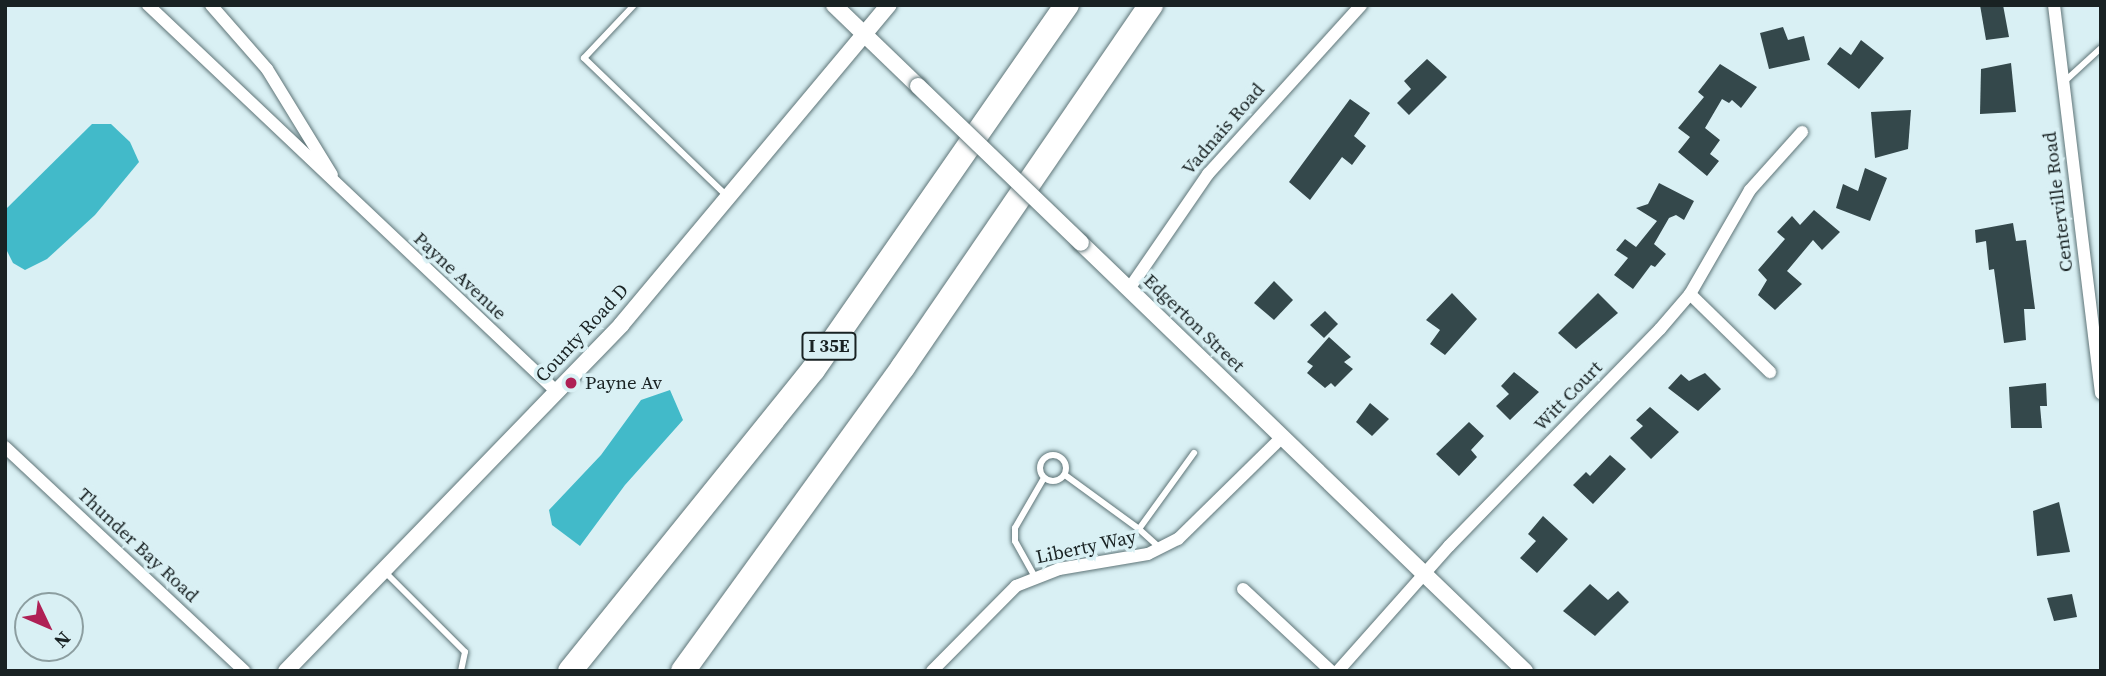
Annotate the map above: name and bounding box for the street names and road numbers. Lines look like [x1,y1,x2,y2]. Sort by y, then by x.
street label: Vadnais Road [1177,78,1269,180]
street label: Centerville Road [2038,131,2078,273]
street label: Payne Avenue [409,227,511,325]
street label: Edgerton Street [1139,269,1249,377]
street label: County Road D [531,279,633,387]
road number: I 35E [801,332,857,360]
street label: Witt Court [1529,356,1607,436]
street label: Thunder Bay Road [73,483,203,607]
street label: Liberty Way [1033,525,1139,569]

